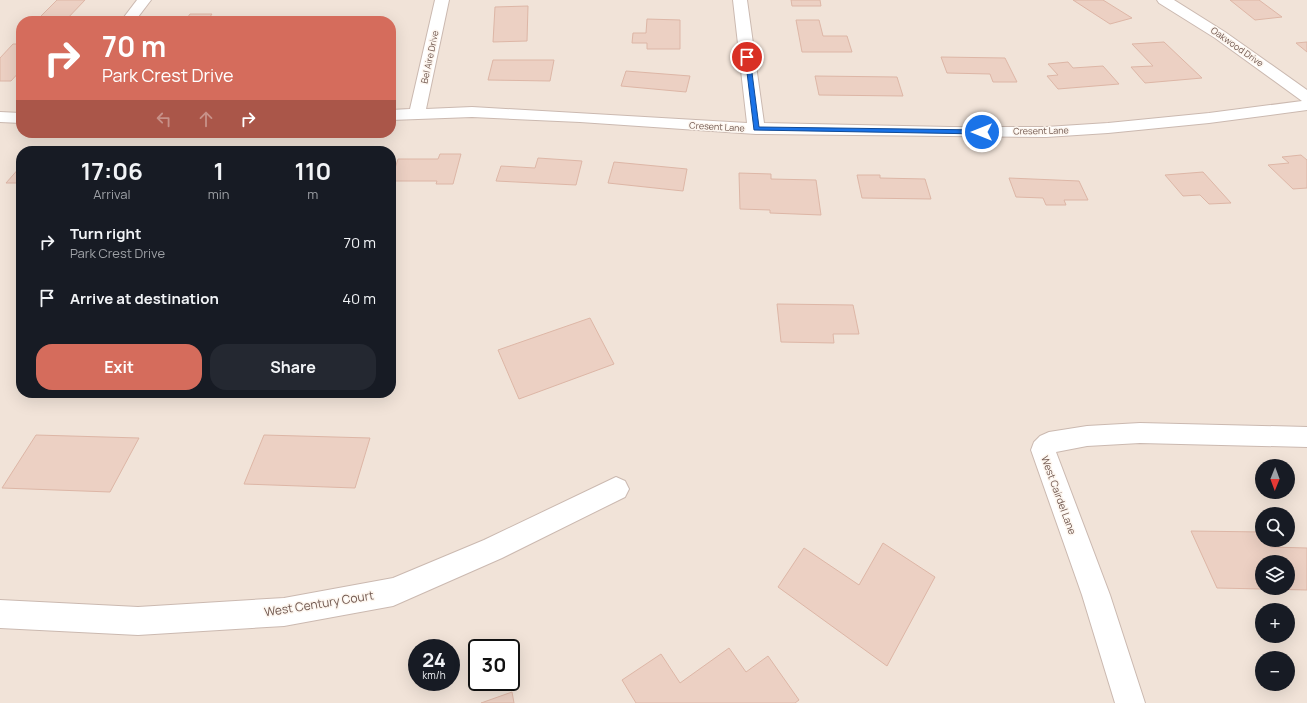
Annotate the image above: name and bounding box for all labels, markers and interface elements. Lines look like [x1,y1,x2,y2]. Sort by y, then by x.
street label: Oakwood Drive [1208,24,1266,70]
text: 70 m [102,27,166,65]
street label: Bel Aire Drive [418,29,441,85]
icon: right [36,32,88,84]
pin [730,40,764,74]
icon: arrive [736,46,758,68]
text: Park Crest Drive [102,63,234,87]
icon: left [153,108,175,130]
icon: ahead [195,108,217,130]
icon: right [237,108,259,130]
position arrow [961,111,1003,153]
street label: Cresent Lane [689,119,745,134]
street label: Cresent Lane [1013,124,1069,137]
text: 17:06 [81,154,143,187]
text: 1 [213,154,224,187]
text: 110 [294,154,331,187]
text: Arrival [93,185,130,203]
text: min [208,185,230,203]
text: m [307,185,318,203]
text: Turn right [70,223,141,244]
icon: right [36,231,58,253]
text: 70 m [344,232,376,253]
text: Park Crest Drive [70,244,165,262]
icon: arrive [36,287,58,309]
text: Arrive at destination [70,288,219,309]
text: 40 m [342,288,376,309]
button: Exit [36,344,202,390]
button: Share [210,344,376,390]
street label: West Cairdel Lane [1038,454,1080,536]
north arrow [1255,459,1295,499]
map controls [1255,459,1295,691]
button: search [1255,507,1295,547]
button: layers [1255,555,1295,595]
street label: West Century Court [263,586,375,621]
button: + [1255,603,1295,643]
speed limit sign: 30 [468,639,520,691]
text: 24 [422,646,446,673]
button: − [1255,651,1295,691]
text: km/h [422,668,446,682]

